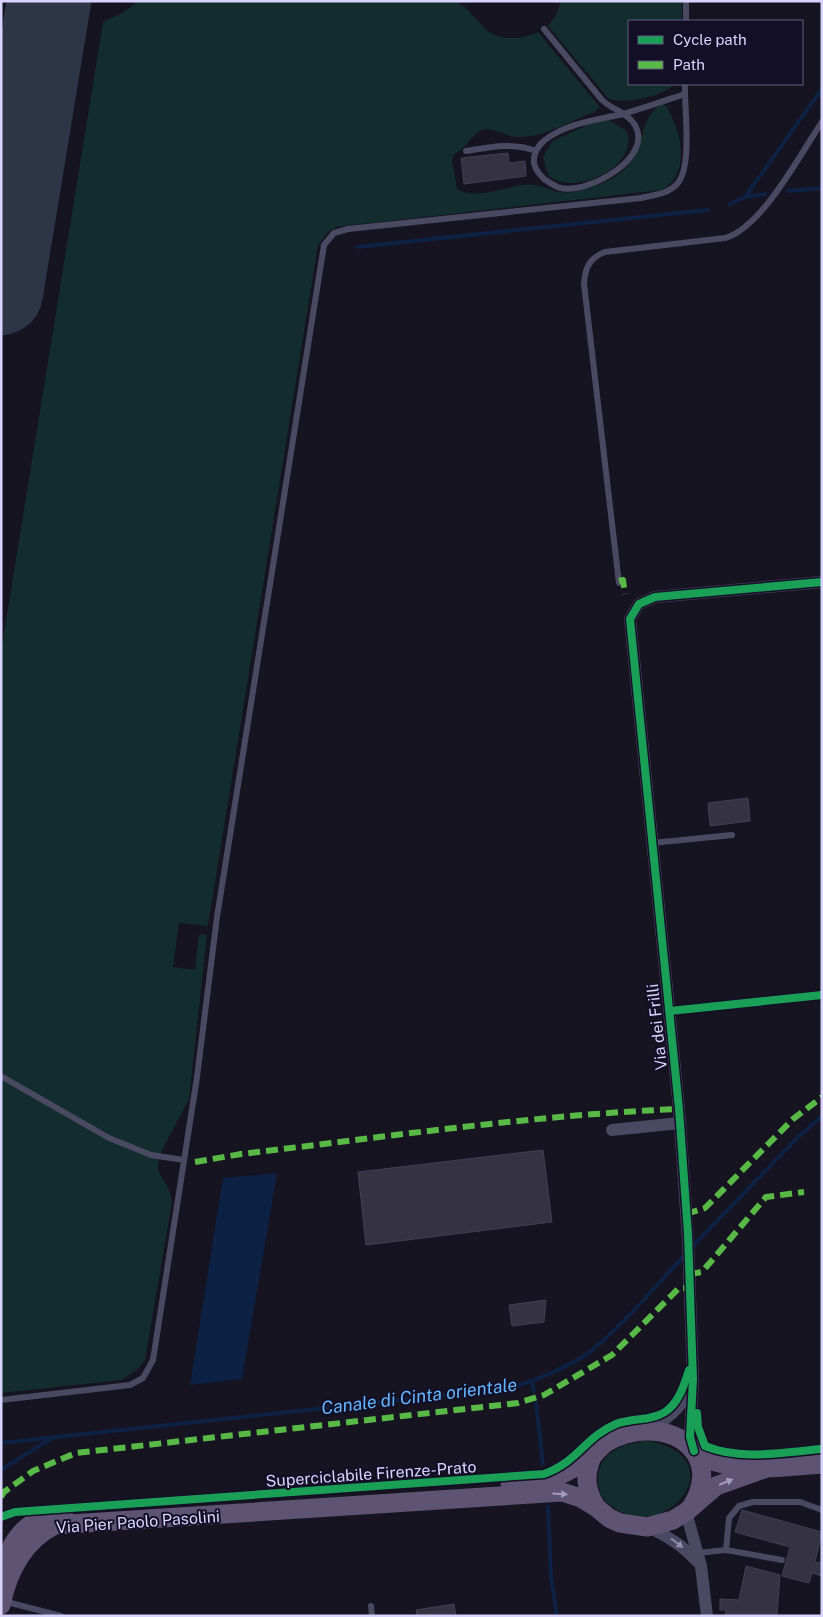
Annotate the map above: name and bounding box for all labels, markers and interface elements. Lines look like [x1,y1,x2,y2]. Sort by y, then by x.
legend [628,20,803,85]
text: Cycle path [673,31,747,48]
text: Path [673,56,705,73]
street label: Via dei Frilli [643,983,671,1071]
water label: Canale di Cinta orientale [320,1374,518,1418]
street label: Superciclabile Firenze-Prato [265,1457,477,1491]
one-way arrow [719,1477,733,1485]
one-way arrow [552,1490,568,1498]
street label: Via Pier Paolo Pasolini [56,1507,220,1537]
one-way arrow [670,1538,684,1548]

